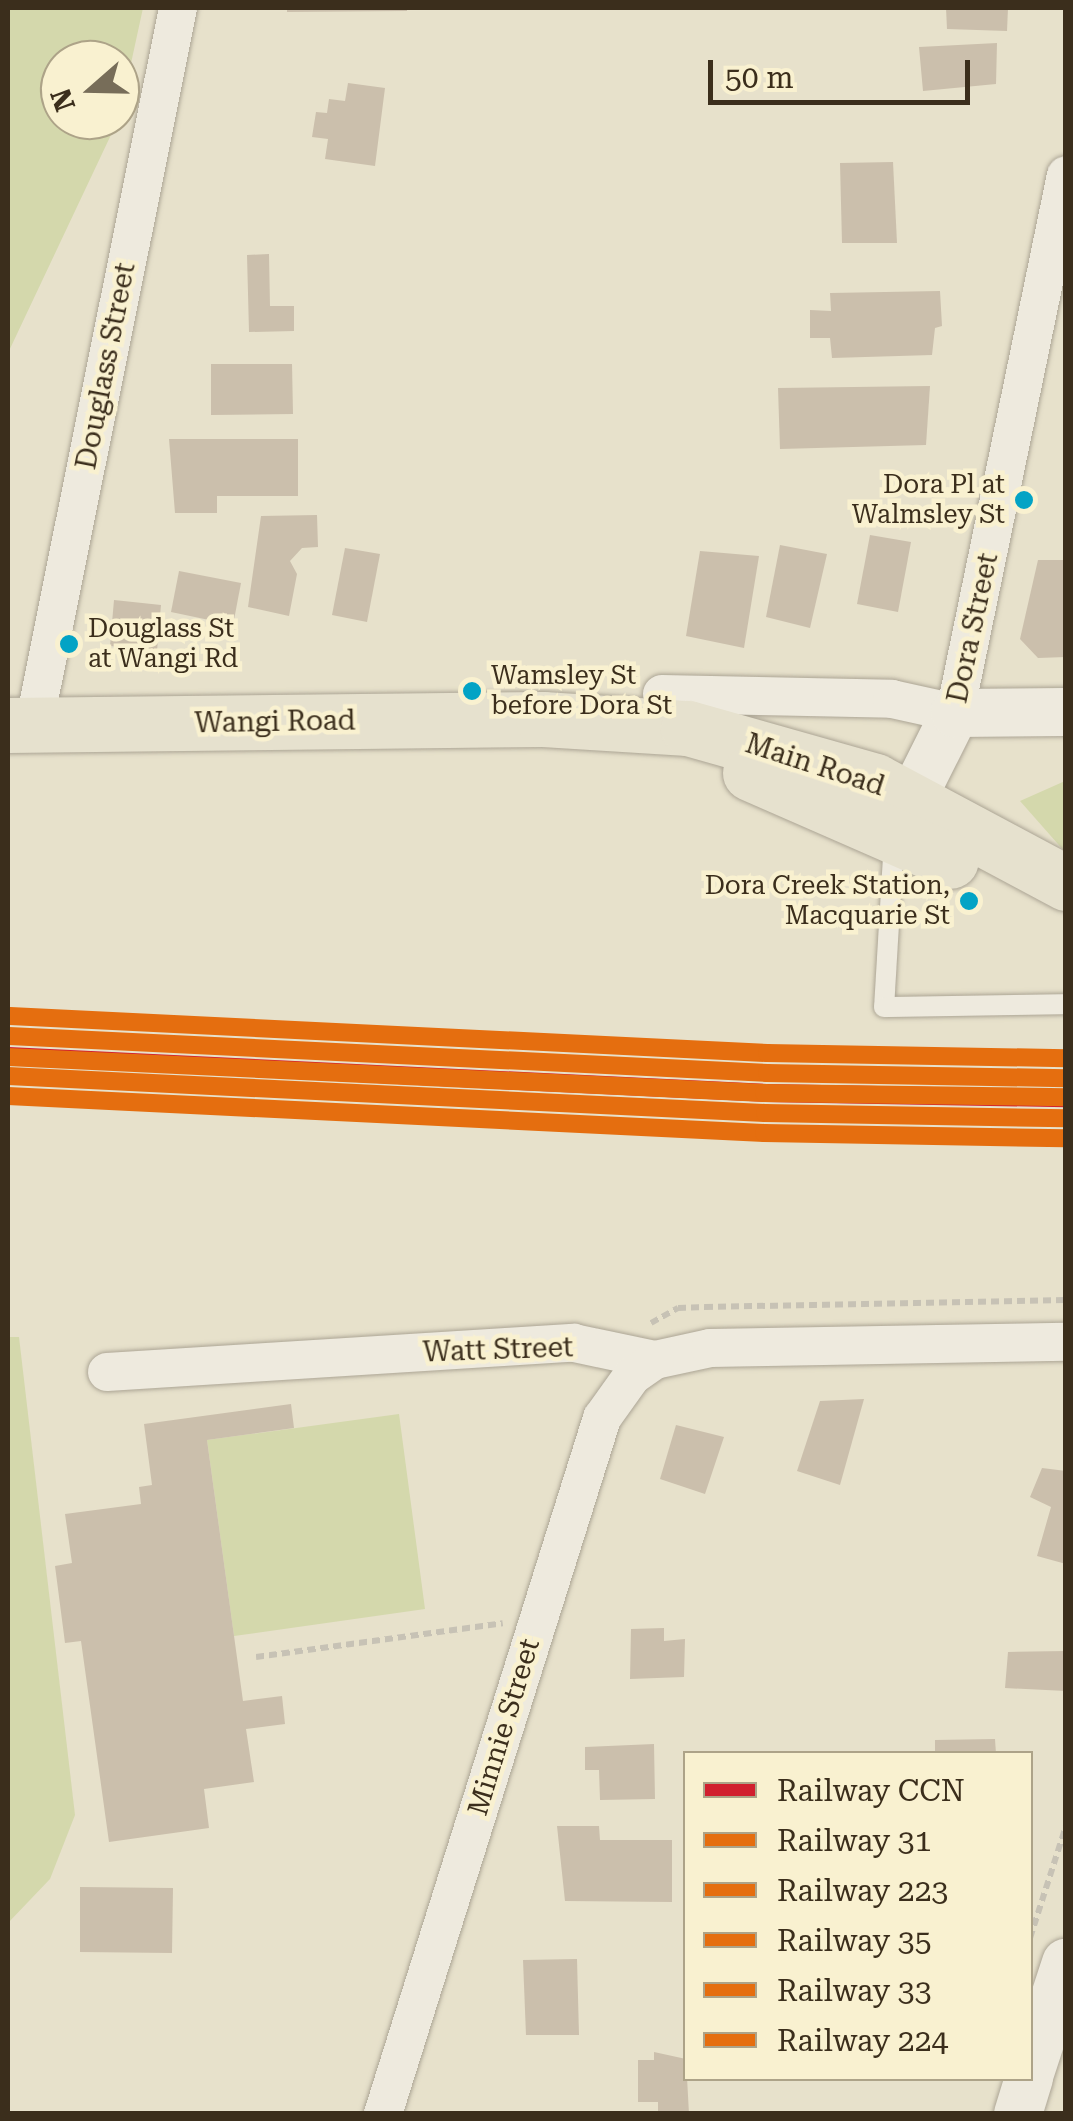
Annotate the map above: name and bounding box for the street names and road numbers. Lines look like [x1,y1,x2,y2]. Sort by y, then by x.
street label: Douglass Street [69,260,143,472]
street label: Dora Street [941,550,1005,706]
street label: Wangi Road [194,704,356,740]
street label: Main Road [741,727,889,803]
street label: Watt Street [422,1331,574,1369]
street label: Minnie Street [461,1634,547,1820]

